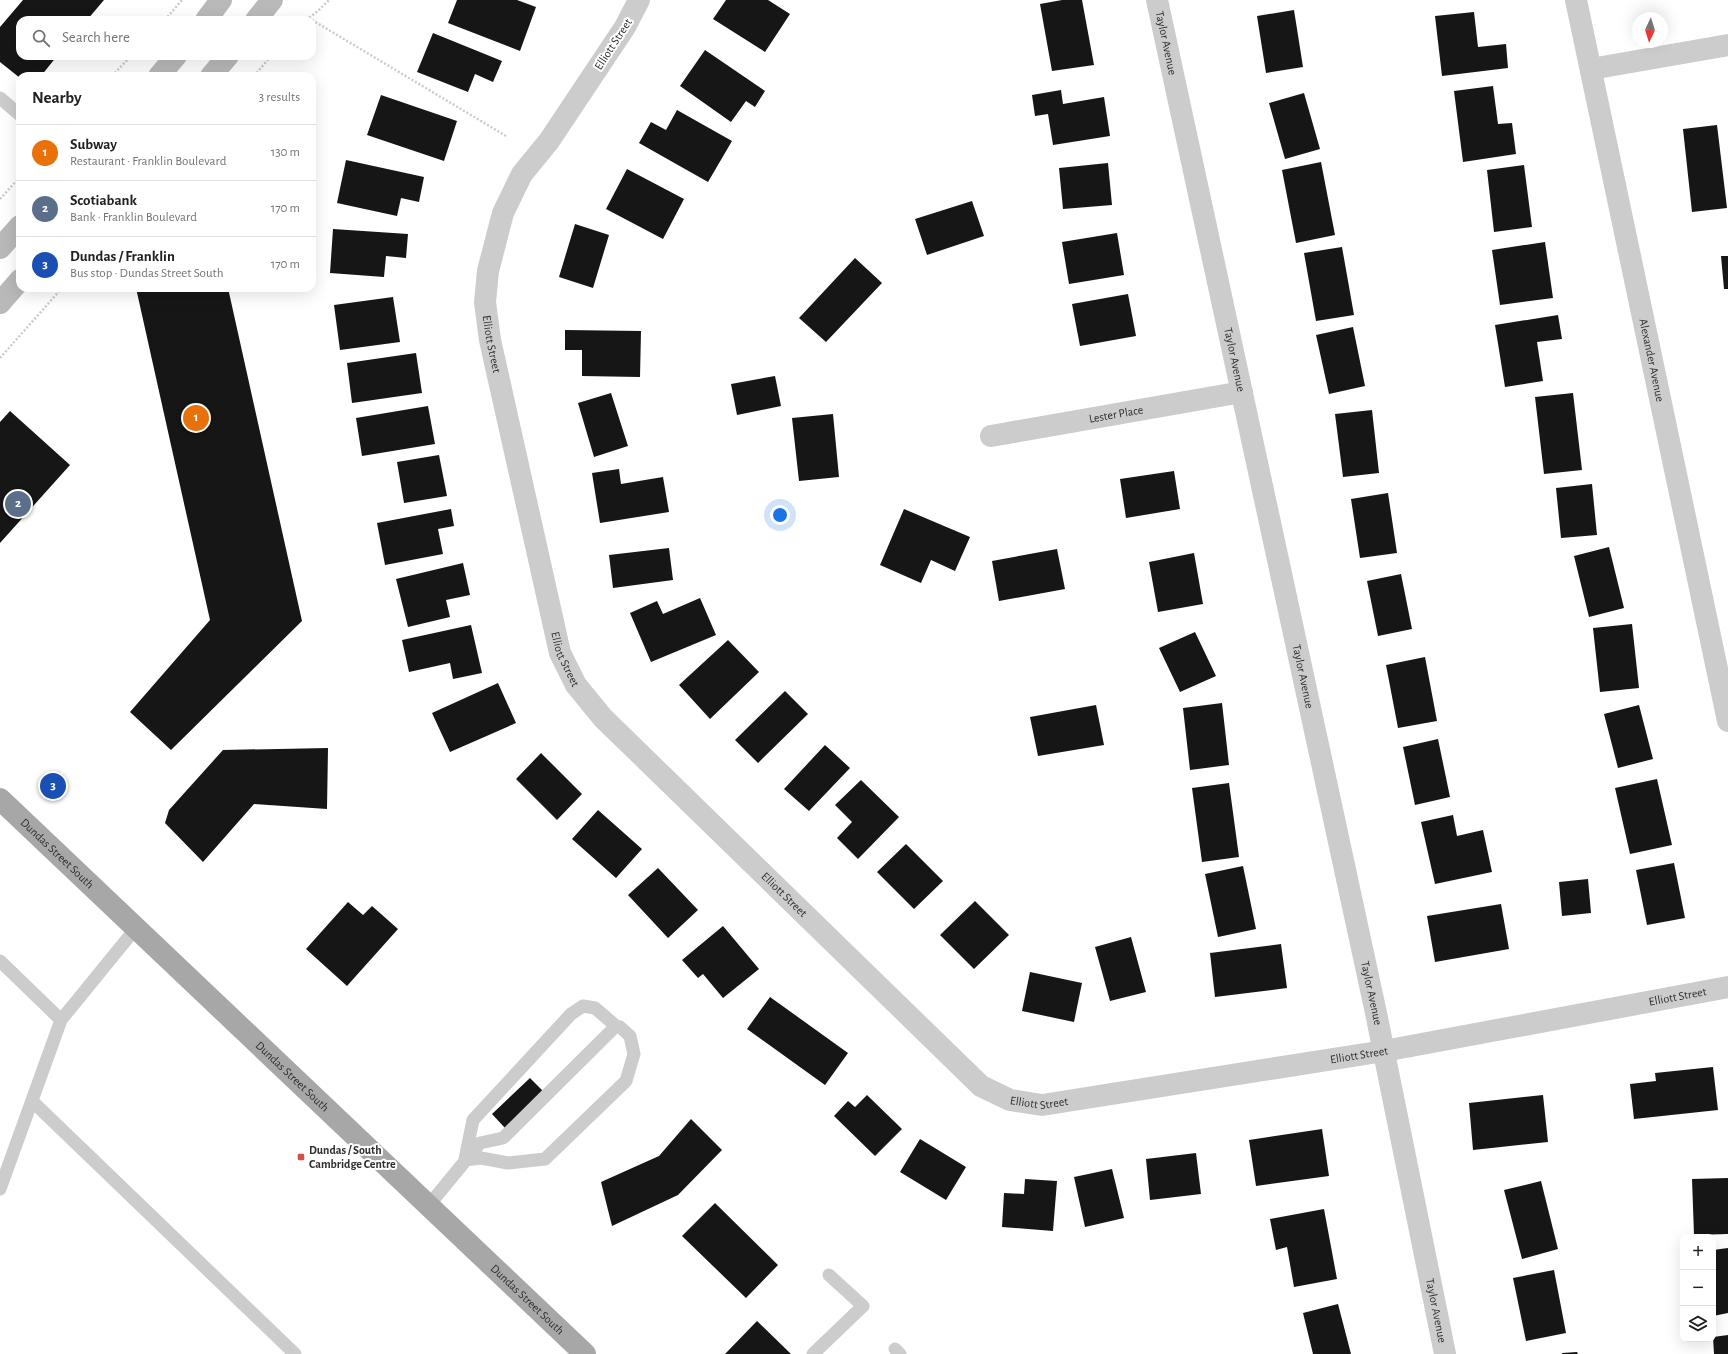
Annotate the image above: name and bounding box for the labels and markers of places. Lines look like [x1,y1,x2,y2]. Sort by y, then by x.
pin: 1 [183,403,209,433]
pin: 2 [5,489,31,519]
pin: 3 [40,771,66,801]
place label: Dundas / South Cambridge Centre [309,1144,396,1170]
marker: Dundas / South Cambridge Centre [296,1152,306,1162]

